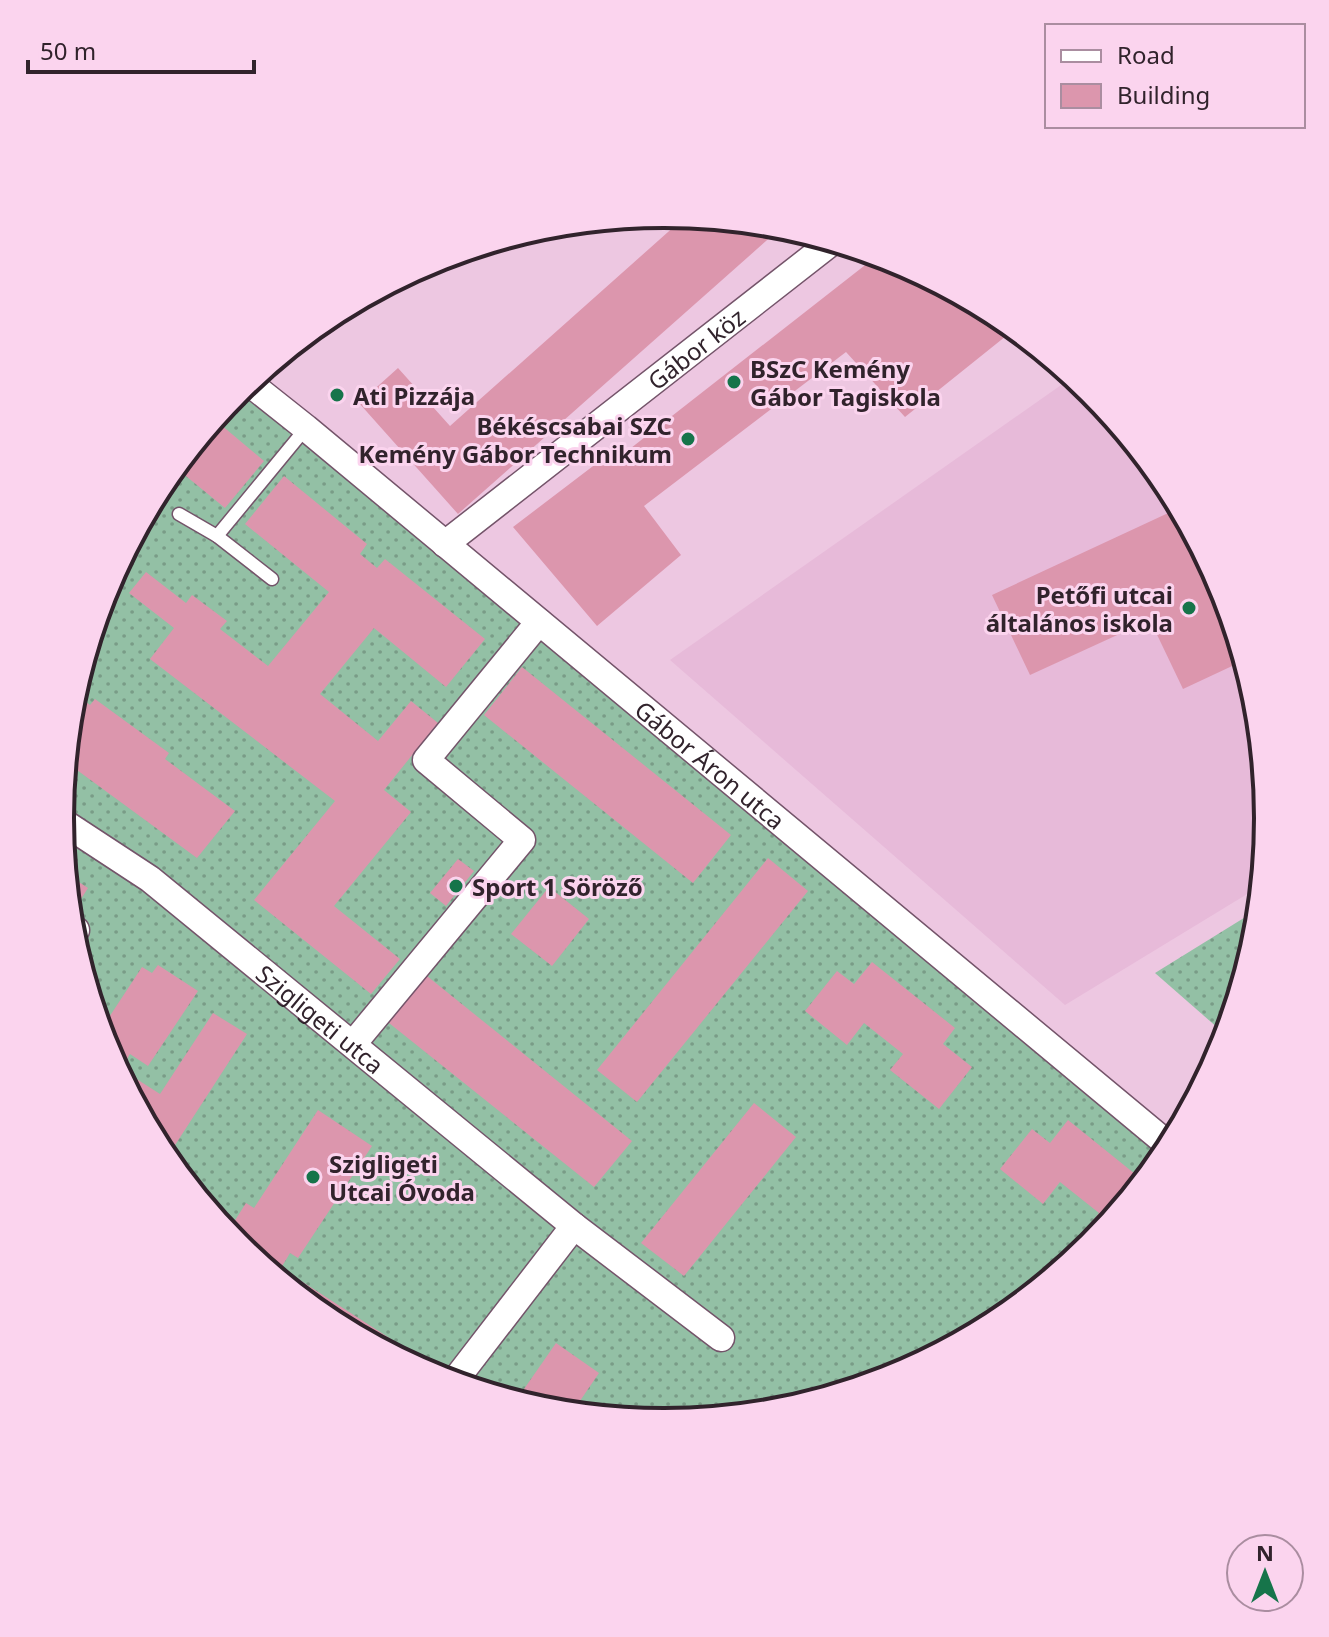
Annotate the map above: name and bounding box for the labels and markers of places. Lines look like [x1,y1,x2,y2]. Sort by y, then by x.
place label: BSzC Kemény Gábor Tagiskola [750,352,941,413]
marker: BSzC Kemény Gábor Tagiskola [725,373,743,391]
place label: Ati Pizzája [353,379,475,412]
marker: Ati Pizzája [328,386,346,404]
place label: Békéscsabai SZC Kemény Gábor Technikum [358,409,672,470]
marker: Békéscsabai SZC Kemény Gábor Technikum [679,430,697,448]
place label: Petőfi utcai általános iskola [986,578,1173,639]
marker: Petőfi utcai általános iskola [1180,599,1198,617]
place label: Sport 1 Söröző [472,870,643,903]
marker: Sport 1 Söröző [447,877,465,895]
place label: Szigligeti Utcai Óvoda [329,1147,475,1208]
marker: Szigligeti Utcai Óvoda [304,1168,322,1186]

